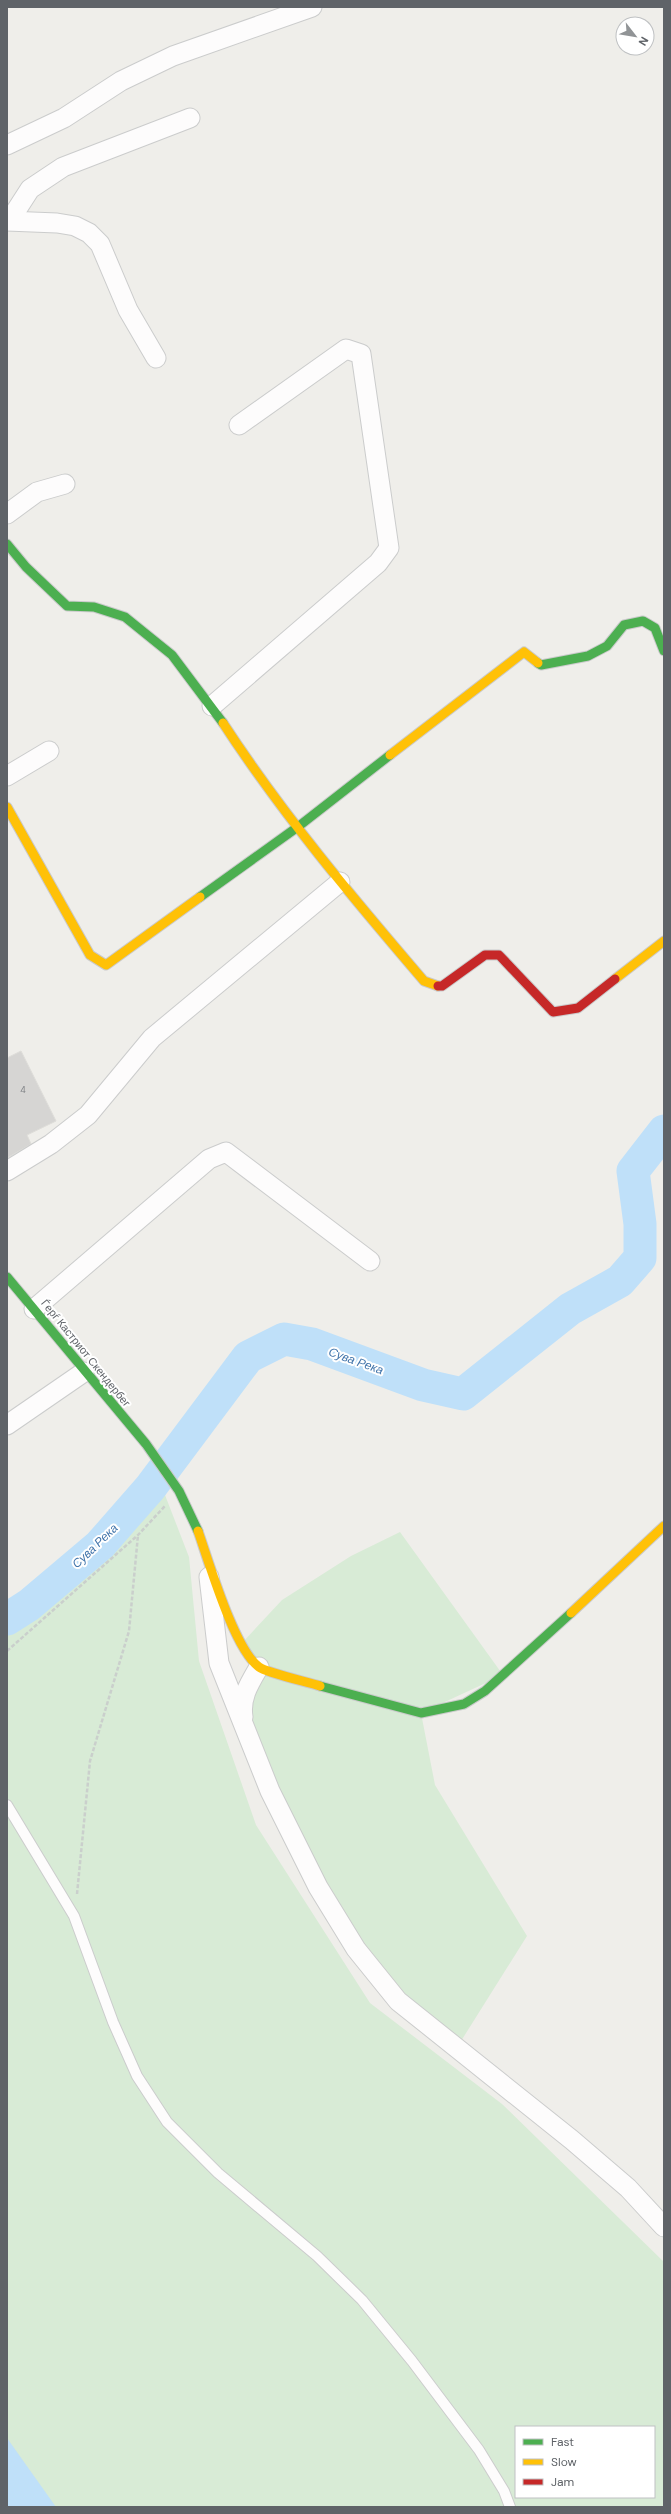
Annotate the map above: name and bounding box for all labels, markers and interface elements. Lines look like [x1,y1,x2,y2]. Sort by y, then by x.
north arrow [615,16,655,56]
text: N [636,34,652,48]
house number: 4 [20,1084,26,1096]
street label: Ѓерѓ Кастриот Скендербег [38,1296,134,1410]
water label: Сува Река [326,1344,386,1378]
water label: Сува Река [69,1520,121,1572]
legend [515,2426,655,2498]
text: Fast [551,2434,574,2450]
text: Slow [551,2454,577,2470]
text: Jam [551,2474,574,2490]

